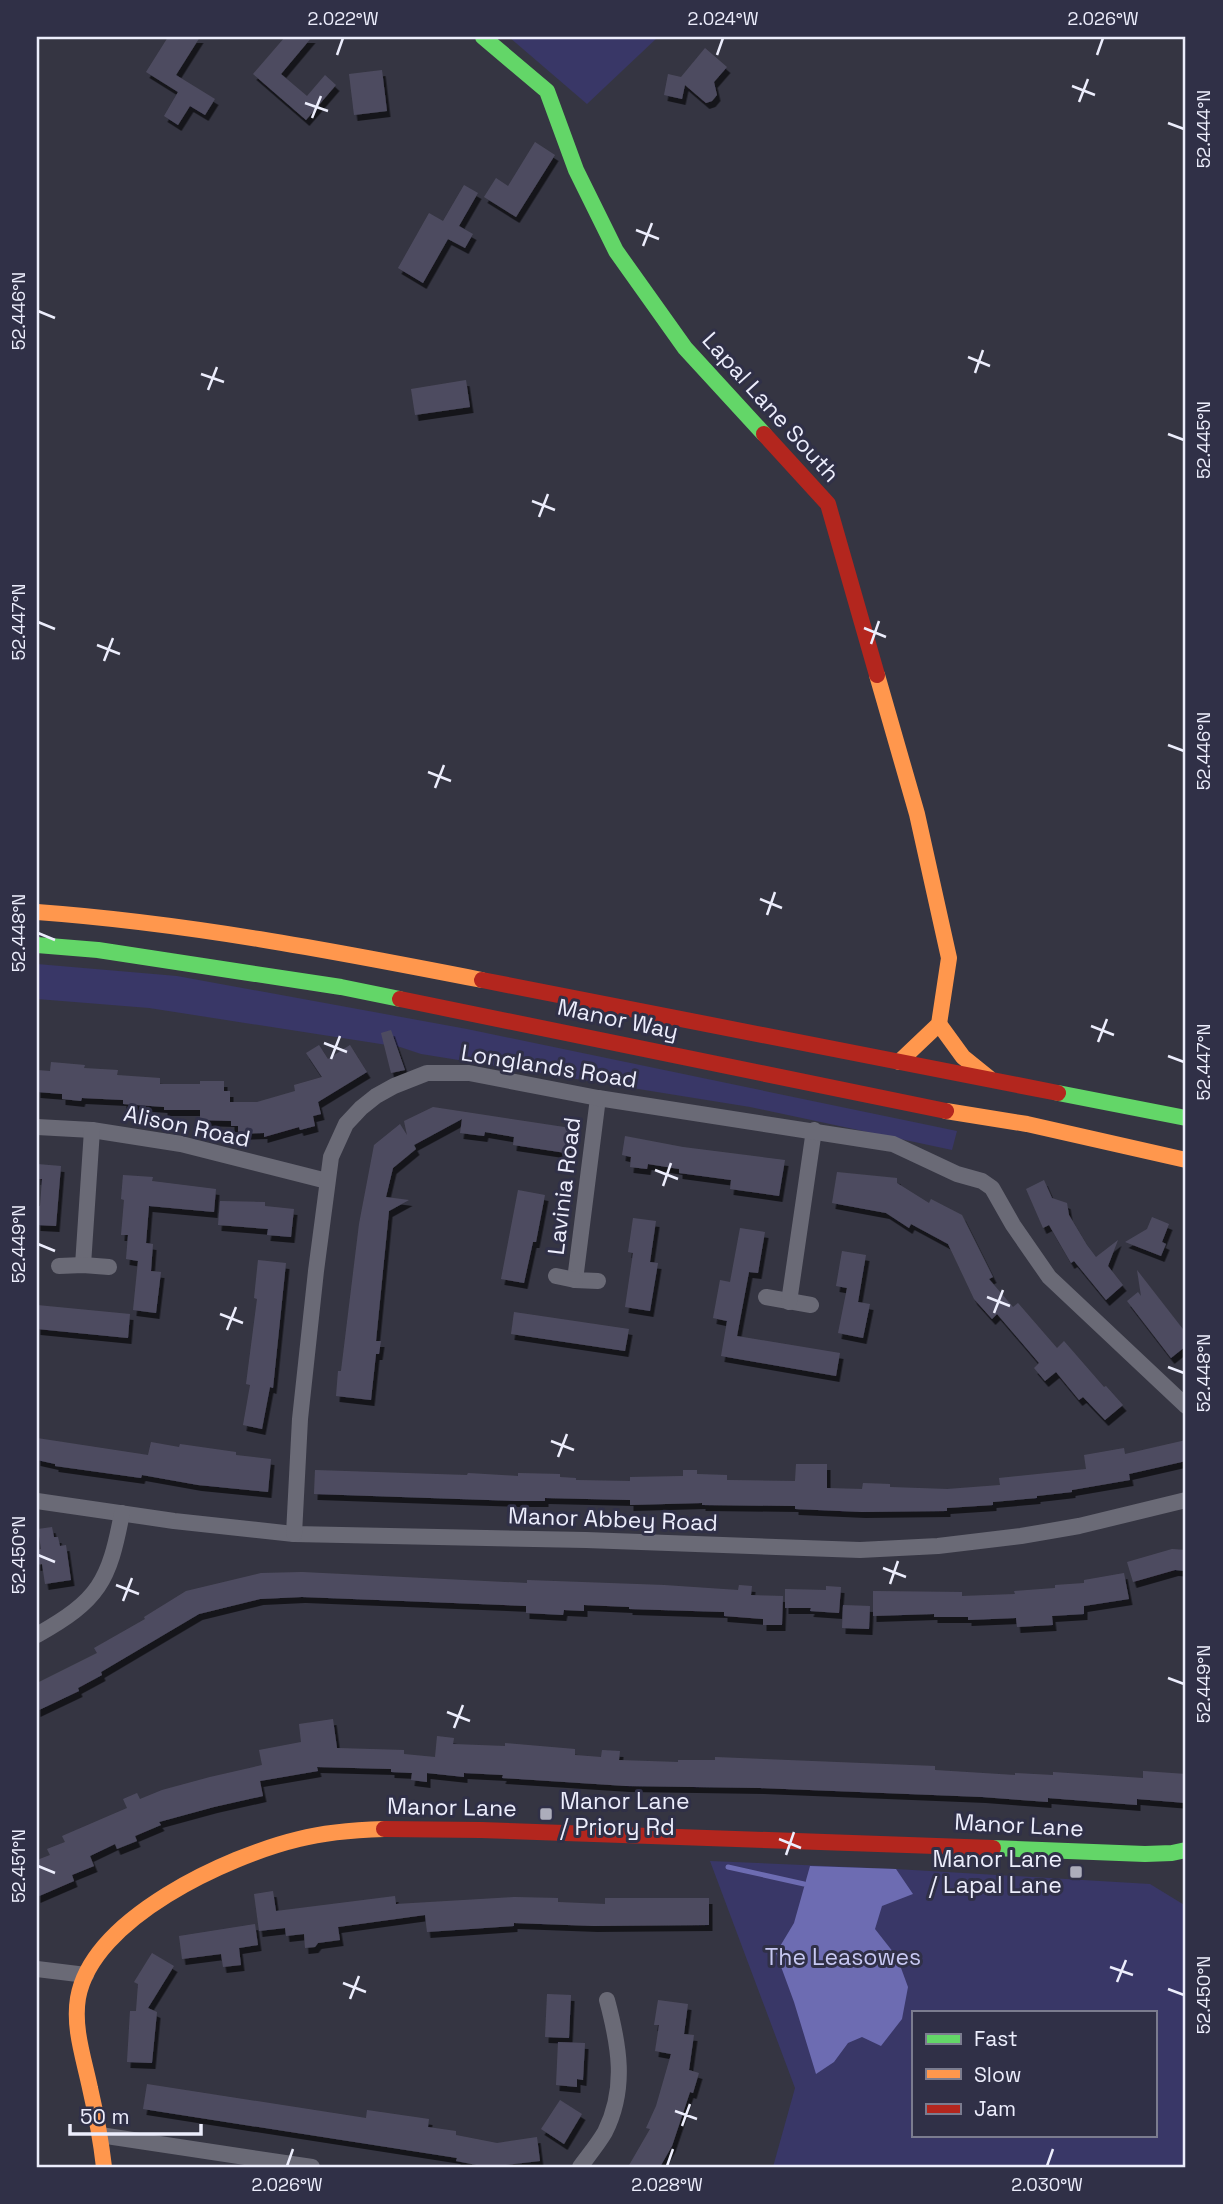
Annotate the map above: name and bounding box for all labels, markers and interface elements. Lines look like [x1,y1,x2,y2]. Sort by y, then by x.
text: 2.022°W [308,7,379,30]
text: 2.024°W [688,7,759,30]
text: 2.026°W [1067,7,1139,30]
text: 52.444°N [1192,90,1215,168]
text: 52.446°N [7,272,30,350]
street label: Lapal Lane South [696,326,846,488]
text: 52.445°N [1192,401,1215,479]
text: 52.447°N [7,584,30,660]
text: 52.446°N [1192,712,1215,790]
text: 52.448°N [7,894,30,972]
street label: Manor Way [555,992,681,1046]
text: 52.447°N [1192,1024,1215,1100]
street label: Longlands Road [459,1037,639,1095]
street label: Alison Road [121,1098,253,1154]
street label: Lavinia Road [541,1115,587,1257]
text: 52.449°N [7,1205,30,1283]
text: 52.448°N [1192,1334,1215,1412]
street label: Manor Abbey Road [508,1500,718,1538]
text: 52.450°N [7,1516,30,1594]
text: 52.449°N [1192,1645,1215,1723]
place label: Manor Lane / Priory Rd [560,1786,690,1842]
street label: Manor Lane [387,1791,517,1823]
marker: Manor Lane / Priory Rd [538,1806,554,1822]
street label: Manor Lane [954,1807,1084,1843]
text: 52.451°N [7,1829,30,1903]
place label: Manor Lane / Lapal Lane [929,1844,1062,1900]
marker: Manor Lane / Lapal Lane [1068,1864,1084,1880]
park label: The Leasowes [765,1942,921,1972]
text: 52.450°N [1192,1956,1215,2034]
legend [912,2011,1156,2138]
text: Fast [974,2025,1018,2052]
text: Slow [974,2061,1022,2088]
scale bar [70,2092,201,2136]
text: Jam [974,2095,1016,2122]
text: 50 m [80,2103,130,2130]
text: 2.026°W [251,2173,323,2196]
text: 2.028°W [631,2173,703,2196]
text: 2.030°W [1011,2173,1083,2196]

